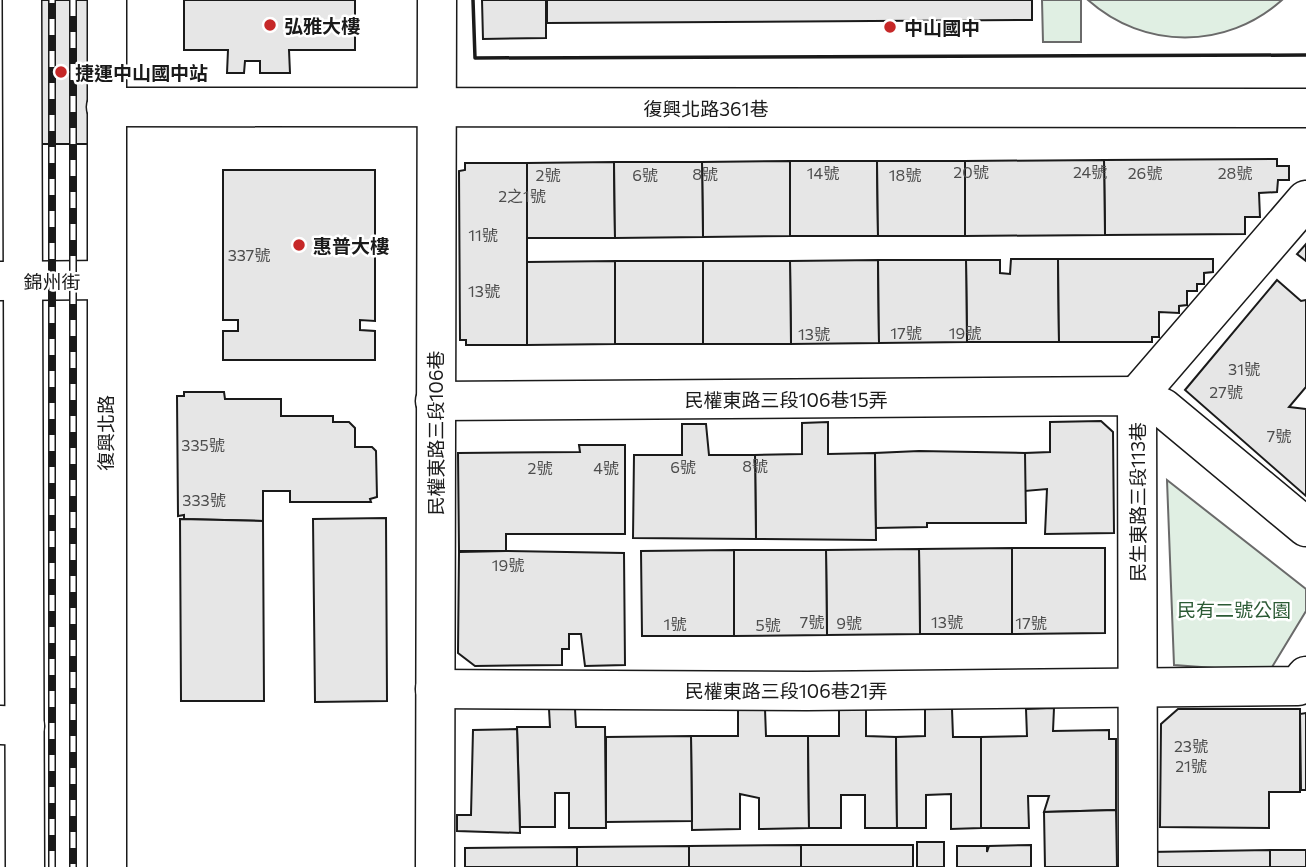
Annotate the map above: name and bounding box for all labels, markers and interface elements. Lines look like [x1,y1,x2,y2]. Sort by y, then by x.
place label: 弘雅大樓 [284,14,360,37]
place label: 中山國中 [904,16,980,39]
marker: 弘雅大樓 [262,17,278,33]
marker: 中山國中 [882,19,898,35]
place label: 捷運中山國中站 [75,61,208,84]
marker: 捷運中山國中站 [53,64,69,80]
street label: 復興北路361巷 [643,97,769,120]
house number: 20號 [953,162,989,181]
house number: 24號 [1073,162,1107,181]
house number: 14號 [807,163,839,182]
house number: 26號 [1128,163,1162,182]
house number: 28號 [1218,163,1252,182]
house number: 8號 [692,164,718,183]
house number: 2號 [536,165,560,184]
house number: 6號 [632,165,658,184]
house number: 18號 [889,165,921,184]
house number: 2之1號 [498,186,546,205]
house number: 11號 [468,225,498,244]
place label: 惠普大樓 [313,234,389,257]
marker: 惠普大樓 [291,237,307,253]
house number: 337號 [228,245,270,264]
street label: 錦州街 [23,270,81,293]
house number: 13號 [468,281,500,300]
house number: 17號 [890,323,922,342]
house number: 19號 [949,323,981,342]
house number: 13號 [798,324,830,343]
street label: 民權東路三段106巷 [424,350,447,516]
house number: 31號 [1228,359,1260,378]
house number: 27號 [1209,382,1243,401]
street label: 民權東路三段106巷15弄 [684,388,888,411]
street label: 復興北路 [94,395,117,471]
street label: 民生東路三段113巷 [1126,422,1149,582]
house number: 7號 [1267,426,1291,445]
house number: 335號 [181,435,225,454]
house number: 8號 [742,456,768,475]
house number: 6號 [670,457,696,476]
house number: 2號 [528,458,552,477]
house number: 4號 [593,458,619,477]
house number: 333號 [182,490,226,509]
house number: 19號 [492,555,524,574]
park label: 民有二號公園 [1177,598,1291,621]
house number: 7號 [800,612,824,631]
house number: 13號 [931,612,963,631]
house number: 9號 [836,613,862,632]
house number: 17號 [1015,613,1047,632]
house number: 1號 [664,614,686,633]
house number: 5號 [755,615,781,634]
street label: 民權東路三段106巷21弄 [685,679,887,702]
house number: 23號 [1174,736,1208,755]
house number: 21號 [1175,756,1207,775]

